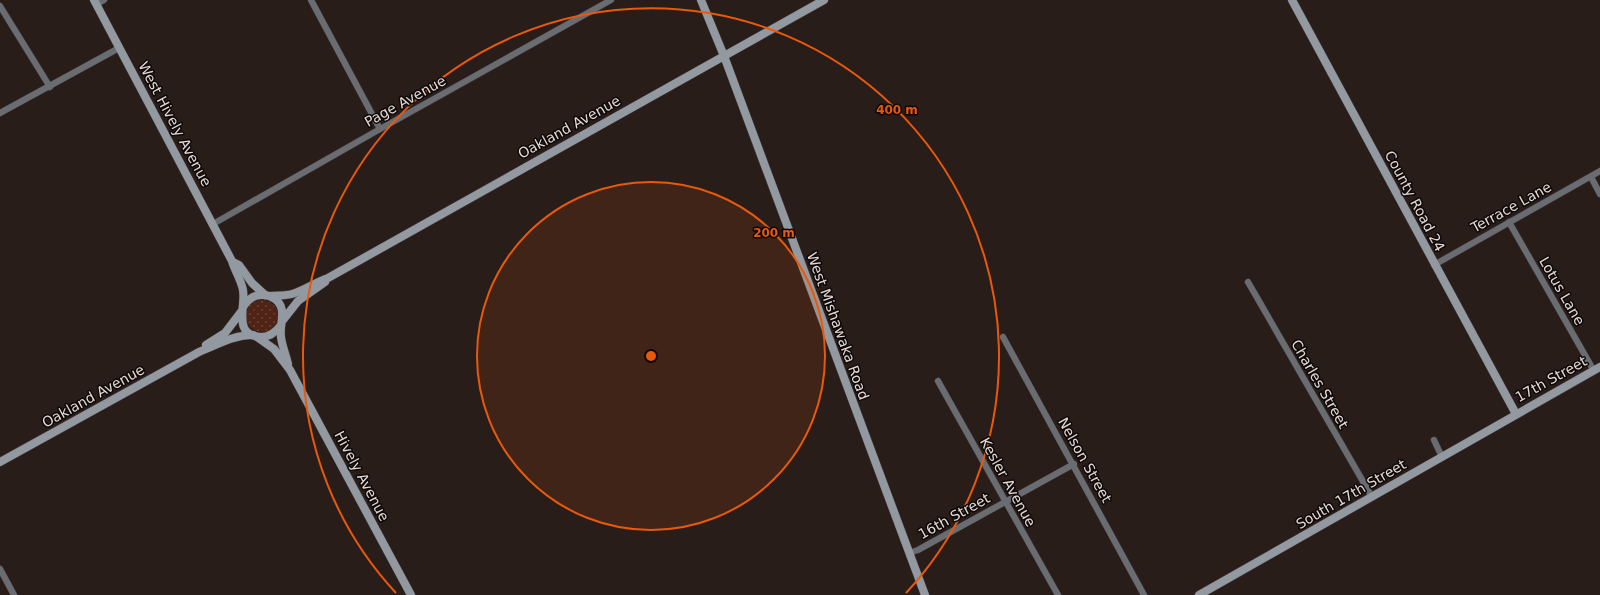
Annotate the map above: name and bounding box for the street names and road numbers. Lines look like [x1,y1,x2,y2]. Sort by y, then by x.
street label: West Hively Avenue [135,59,215,189]
street label: Page Avenue [362,72,448,130]
street label: Oakland Avenue [515,92,623,162]
street label: County Road 24 [1382,148,1448,254]
street label: Terrace Lane [1467,178,1554,236]
street label: West Mishawaka Road [804,250,872,402]
street label: Lotus Lane [1536,254,1588,328]
street label: Charles Street [1288,337,1352,432]
street label: 17th Street [1512,353,1590,405]
street label: Oakland Avenue [39,361,147,431]
street label: Nelson Street [1055,415,1115,506]
street label: Hively Avenue [331,428,393,524]
street label: Kesler Avenue [977,435,1039,529]
street label: South 17th Street [1293,456,1409,532]
street label: 16th Street [915,490,993,542]

